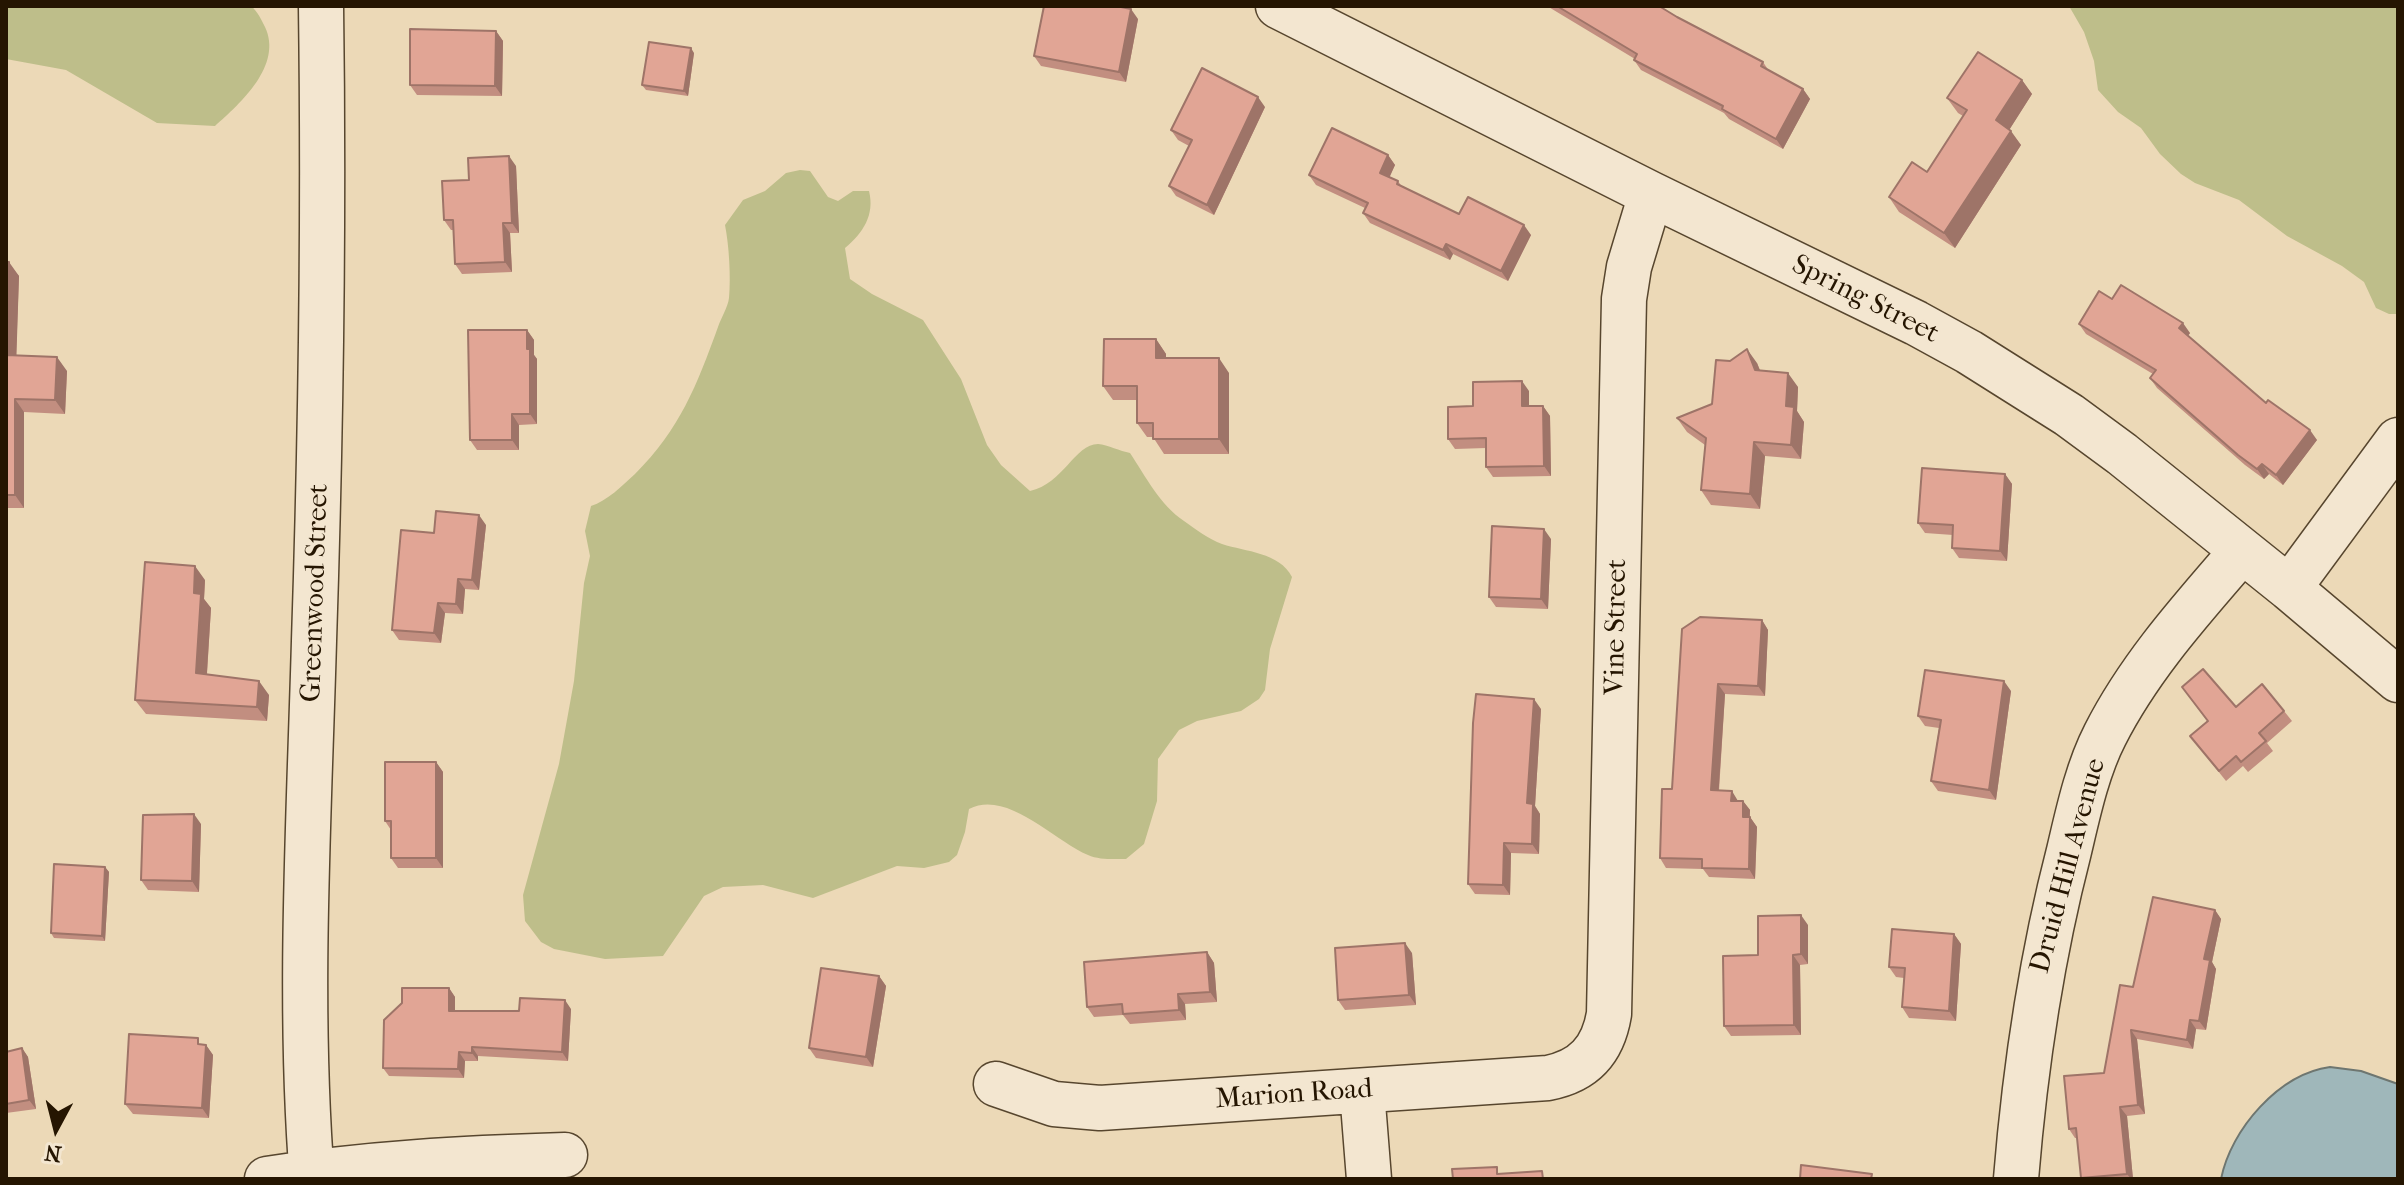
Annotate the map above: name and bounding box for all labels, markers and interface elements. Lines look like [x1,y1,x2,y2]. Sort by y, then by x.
street label: Spring Street [1786,249,1944,351]
street label: Greenwood Street [295,483,337,703]
street label: Vine Street [1599,559,1635,695]
street label: Druid Hill Avenue [2024,755,2114,977]
street label: Marion Road [1214,1073,1374,1117]
north arrow [16,1089,96,1169]
text: N [43,1139,63,1167]

